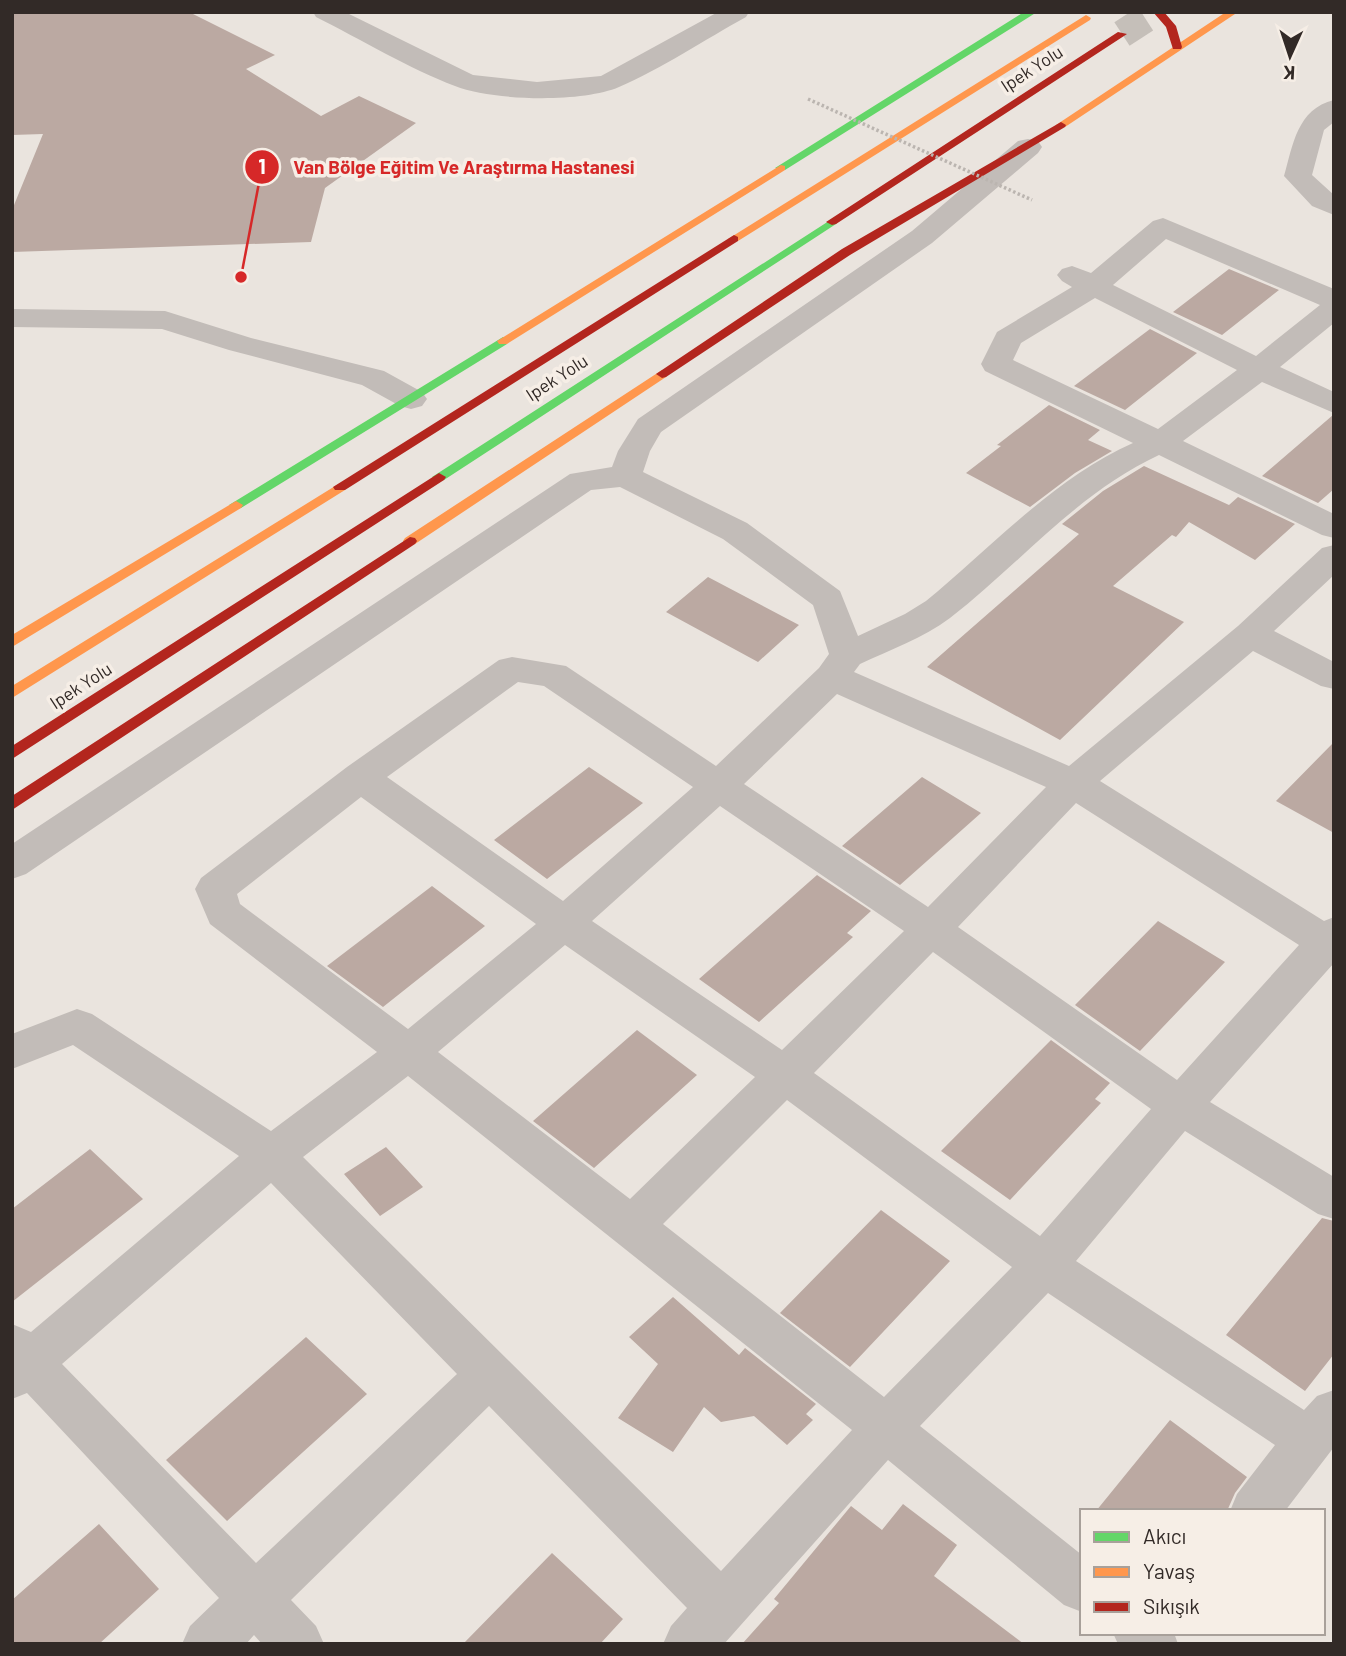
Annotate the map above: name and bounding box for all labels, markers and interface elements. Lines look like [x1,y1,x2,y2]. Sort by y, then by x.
north arrow [1255,21,1325,91]
street label: Ipek Yolu [996,40,1067,96]
text: K [1282,62,1296,85]
callout: Van Bölge Eğitim Ve Araştırma Hastanesi [245,147,649,187]
text: 1 [258,153,266,178]
text: Van Bölge Eğitim Ve Araştırma Hastanesi [293,155,635,178]
street label: Ipek Yolu [521,349,592,405]
street label: Ipek Yolu [45,657,116,713]
legend [1080,1509,1325,1635]
text: Akıcı [1143,1523,1186,1548]
text: Yavaş [1143,1558,1195,1583]
text: Sıkışık [1143,1593,1200,1618]

